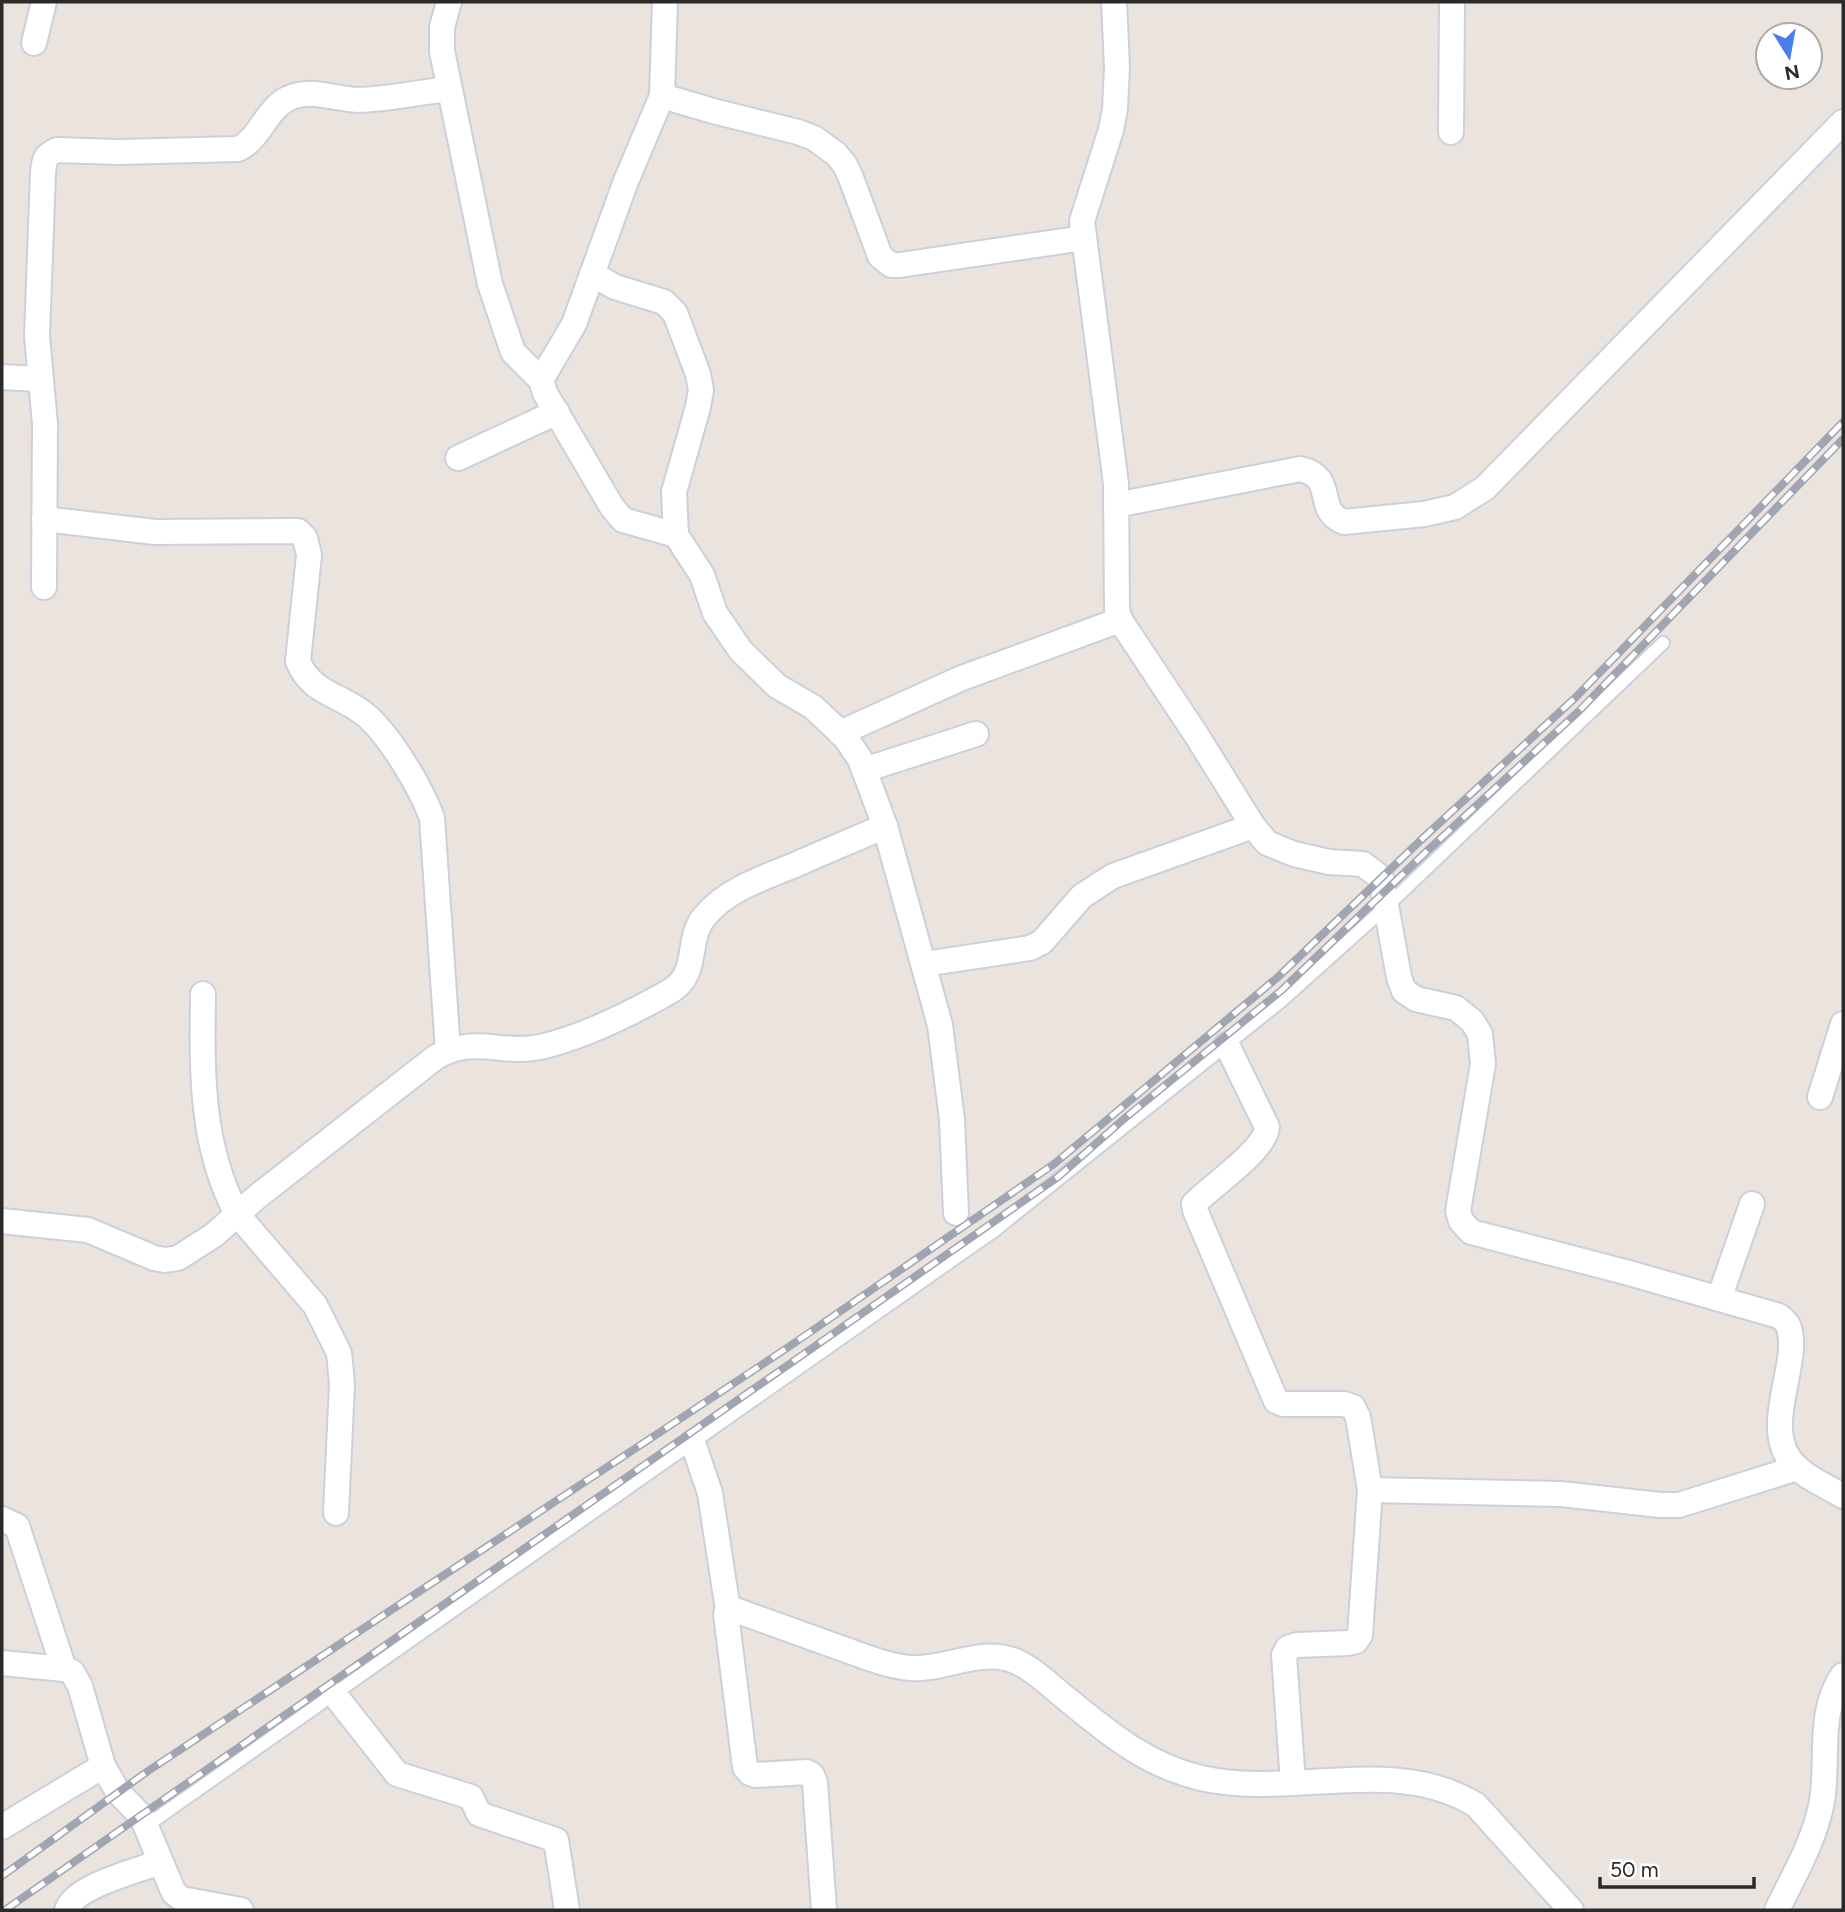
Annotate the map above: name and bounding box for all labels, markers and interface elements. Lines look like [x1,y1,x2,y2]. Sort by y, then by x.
north arrow [1754,21,1824,91]
text: N [1783,60,1802,85]
scale bar [1600,1846,1754,1890]
text: 50 m [1610,1857,1659,1882]

